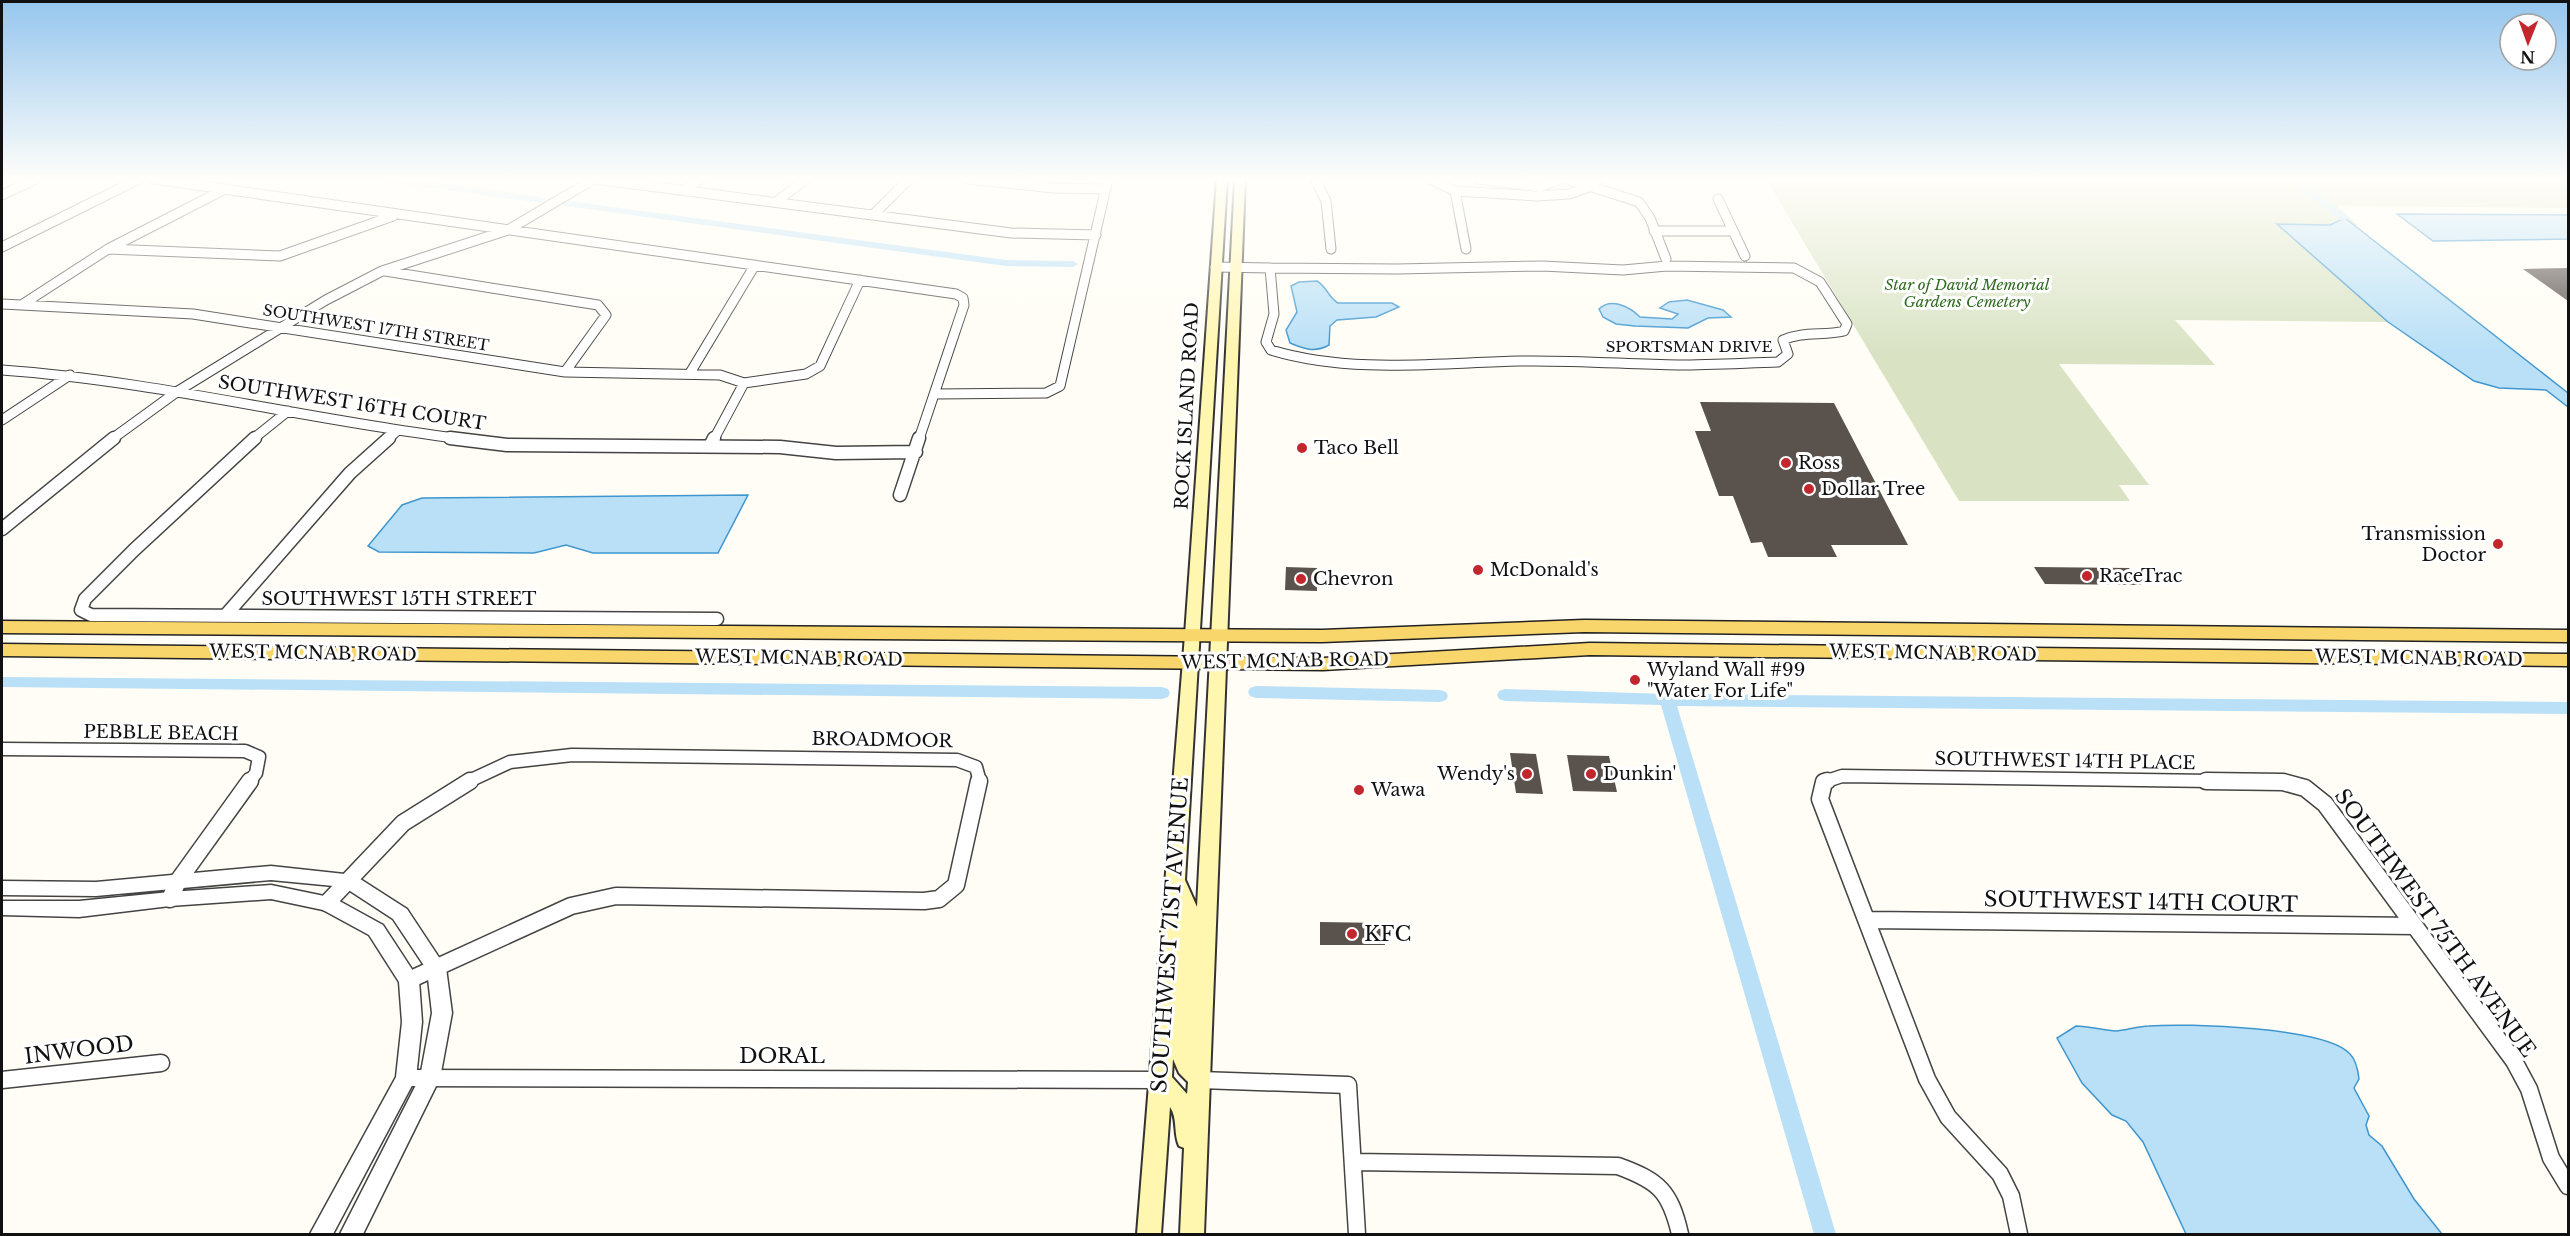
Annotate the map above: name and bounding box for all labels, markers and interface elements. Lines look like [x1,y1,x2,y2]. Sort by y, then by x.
north arrow [2498,12,2558,72]
text: N [2520,47,2535,67]
park label: Star of David Memorial Gardens Cemetery [1884,275,2050,311]
street label: SOUTHWEST 17TH STREET [262,300,490,355]
street label: ROCK ISLAND ROAD [1171,302,1203,510]
street label: SPORTSMAN DRIVE [1606,337,1772,356]
street label: SOUTHWEST 16TH COURT [217,371,488,435]
place label: Taco Bell [1314,437,1399,459]
marker: Taco Bell [1295,441,1309,455]
place label: Ross [1798,452,1840,474]
marker: Ross [1779,456,1793,470]
place label: Dollar Tree [1821,478,1925,500]
marker: Dollar Tree [1802,482,1816,496]
place label: Transmission Doctor [2362,523,2486,566]
marker: Transmission Doctor [2491,537,2505,551]
place label: McDonald's [1490,559,1599,581]
marker: McDonald's [1471,563,1485,577]
place label: RaceTrac [2099,565,2183,587]
place label: Chevron [1313,568,1393,590]
marker: RaceTrac [2080,569,2094,583]
marker: Chevron [1294,572,1308,586]
street label: SOUTHWEST 15TH STREET [261,588,537,610]
street label: WEST MCNAB ROAD [208,640,417,666]
street label: WEST MCNAB ROAD [1828,640,2037,666]
street label: WEST MCNAB ROAD [694,645,903,671]
street label: WEST MCNAB ROAD [2314,645,2523,671]
street label: WEST MCNAB ROAD [1180,648,1389,674]
place label: Wyland Wall #99 "Water For Life" [1646,659,1805,702]
marker: Wyland Wall #99 "Water For Life" [1628,673,1642,687]
street label: PEBBLE BEACH [83,721,239,745]
street label: BROADMOOR [811,728,953,752]
street label: SOUTHWEST 14TH PLACE [1934,748,2196,774]
place label: Wendy's [1436,763,1515,785]
place label: Dunkin' [1603,763,1677,785]
marker: Wendy's [1520,767,1534,781]
marker: Dunkin' [1584,767,1598,781]
street label: SOUTHWEST 71ST AVENUE [1146,776,1194,1094]
place label: Wawa [1370,779,1425,801]
marker: Wawa [1352,783,1366,797]
street label: SOUTHWEST 75TH AVENUE [2329,784,2541,1062]
street label: SOUTHWEST 14TH COURT [1984,886,2298,918]
place label: KFC [1364,921,1411,947]
marker: KFC [1345,927,1359,941]
street label: INWOOD [23,1030,135,1070]
street label: DORAL [739,1043,825,1069]

